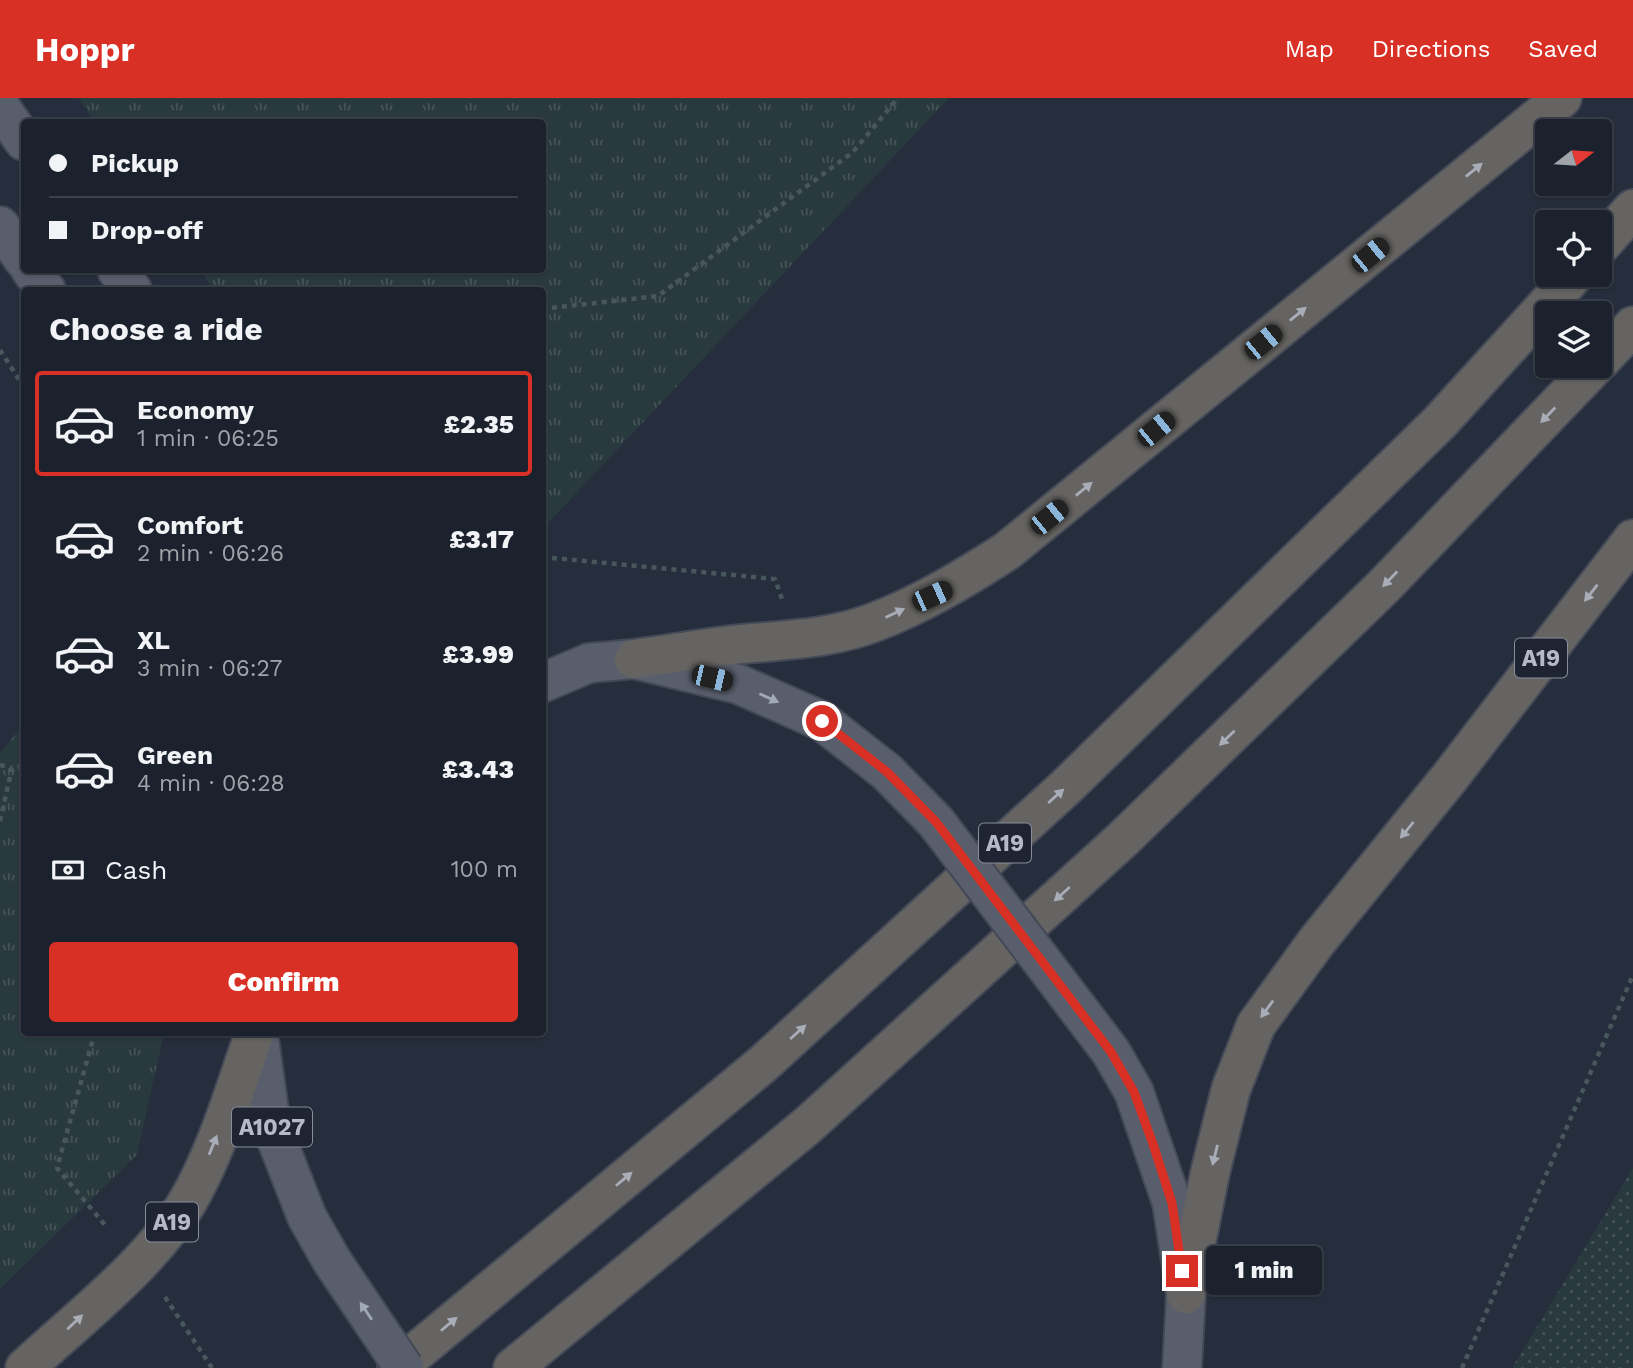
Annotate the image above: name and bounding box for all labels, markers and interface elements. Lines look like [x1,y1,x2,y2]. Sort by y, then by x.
text: Hoppr [35,30,135,69]
text: Map [1285,35,1334,63]
text: Directions [1372,35,1490,63]
text: Saved [1528,35,1598,63]
north arrow [1535,119,1612,196]
map controls [1535,119,1612,378]
text: Pickup [91,148,179,178]
one-way arrow [1466,163,1483,178]
button: locate [1535,210,1612,287]
text: Drop-off [91,215,203,245]
car [1348,234,1393,276]
button: layers [1535,301,1612,378]
one-way arrow [1288,306,1306,321]
text: Choose a ride [49,310,263,348]
car [1241,321,1286,363]
icon: car [53,392,116,455]
text: Economy [137,395,254,425]
one-way arrow [1540,406,1556,423]
car [1134,408,1179,450]
text: £2.35 [444,409,514,439]
text: 1 min · 06:25 [137,425,279,452]
one-way arrow [1074,481,1092,496]
car [1027,496,1072,538]
icon: car [53,507,116,570]
text: Comfort [137,510,243,540]
text: £3.17 [449,524,514,554]
text: 2 min · 06:26 [137,540,284,567]
one-way arrow [1382,571,1399,588]
car [909,578,956,614]
one-way arrow [1585,584,1599,602]
one-way arrow [884,607,905,618]
icon: car [53,622,116,685]
text: XL [137,625,170,655]
road number: A19 [1515,638,1567,678]
text: £3.99 [442,639,514,669]
text: 3 min · 06:27 [137,655,282,682]
car [690,663,735,693]
one-way arrow [759,693,780,704]
route start [806,705,838,737]
one-way arrow [1219,729,1236,745]
icon: car [53,737,116,800]
text: Green [137,740,213,770]
text: £3.43 [442,754,514,784]
text: 4 min · 06:28 [137,770,285,797]
one-way arrow [1047,788,1065,804]
one-way arrow [1400,821,1415,839]
road number: A19 [979,824,1031,862]
icon: cash [49,851,87,889]
text: Cash [105,855,167,885]
text: 100 m [451,856,518,883]
one-way arrow [1053,886,1071,902]
button: Confirm [49,942,518,1022]
one-way arrow [1260,1000,1274,1019]
one-way arrow [789,1024,807,1040]
road number: A1027 [232,1108,312,1146]
one-way arrow [208,1134,219,1155]
one-way arrow [1209,1144,1220,1166]
one-way arrow [616,1172,633,1187]
road number: A19 [146,1203,198,1242]
callout: 1 min [1206,1246,1322,1296]
route end [1166,1255,1198,1287]
text: 1 min [1234,1257,1294,1284]
one-way arrow [360,1302,373,1321]
one-way arrow [66,1314,84,1330]
one-way arrow [440,1317,458,1332]

